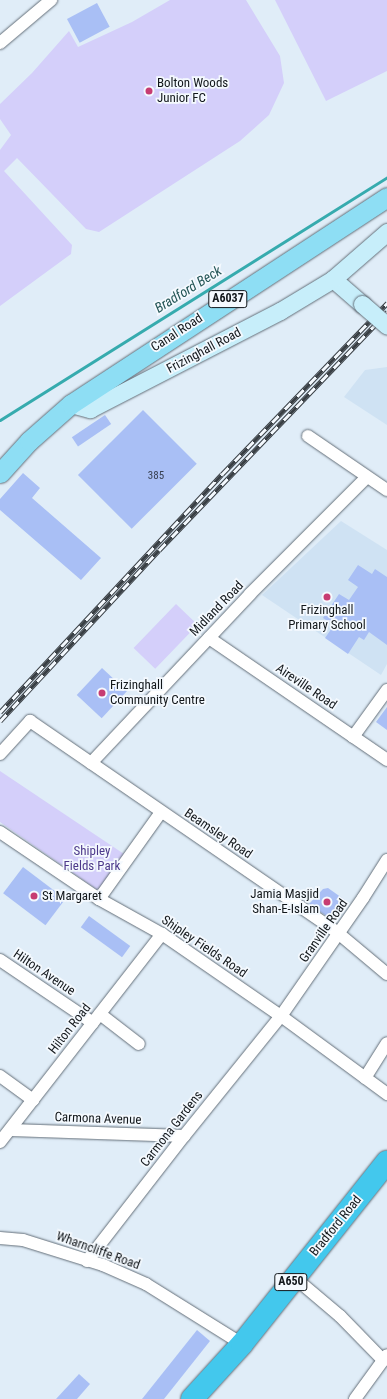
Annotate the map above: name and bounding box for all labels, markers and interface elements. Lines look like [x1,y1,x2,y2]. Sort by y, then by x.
place label: Bolton Woods Junior FC [157,76,228,107]
marker: Bolton Woods Junior FC [144,86,154,96]
water label: Bradford Beck [151,262,225,316]
road number: A6037 [208,289,248,309]
street label: Canal Road [148,311,206,355]
street label: Frizinghall Road [164,325,244,377]
house number: 385 [148,469,164,483]
street label: Midland Road [187,578,247,640]
marker: Frizinghall Primary School [322,592,332,602]
place label: Frizinghall Primary School [288,603,366,634]
street label: Aireville Road [273,661,339,713]
place label: Frizinghall Community Centre [110,678,205,709]
marker: Frizinghall Community Centre [97,688,107,698]
street label: Beamsley Road [181,806,255,862]
park label: Shipley Fields Park [64,844,120,875]
place label: Jamia Masjid Shan-E-Islam [250,887,319,918]
place label: St Margaret [42,888,102,904]
marker: St Margaret [29,891,39,901]
street label: Granville Road [297,896,351,966]
marker: Jamia Masjid Shan-E-Islam [322,897,332,907]
street label: Shipley Fields Road [158,913,250,981]
street label: Hilton Avenue [10,947,78,999]
street label: Hilton Road [45,1001,95,1057]
street label: Carmona Gardens [138,1088,206,1170]
street label: Carmona Avenue [54,1110,142,1128]
street label: Bradford Road [307,1193,365,1259]
street label: Wharncliffe Road [54,1229,142,1273]
road number: A650 [274,1272,308,1292]

